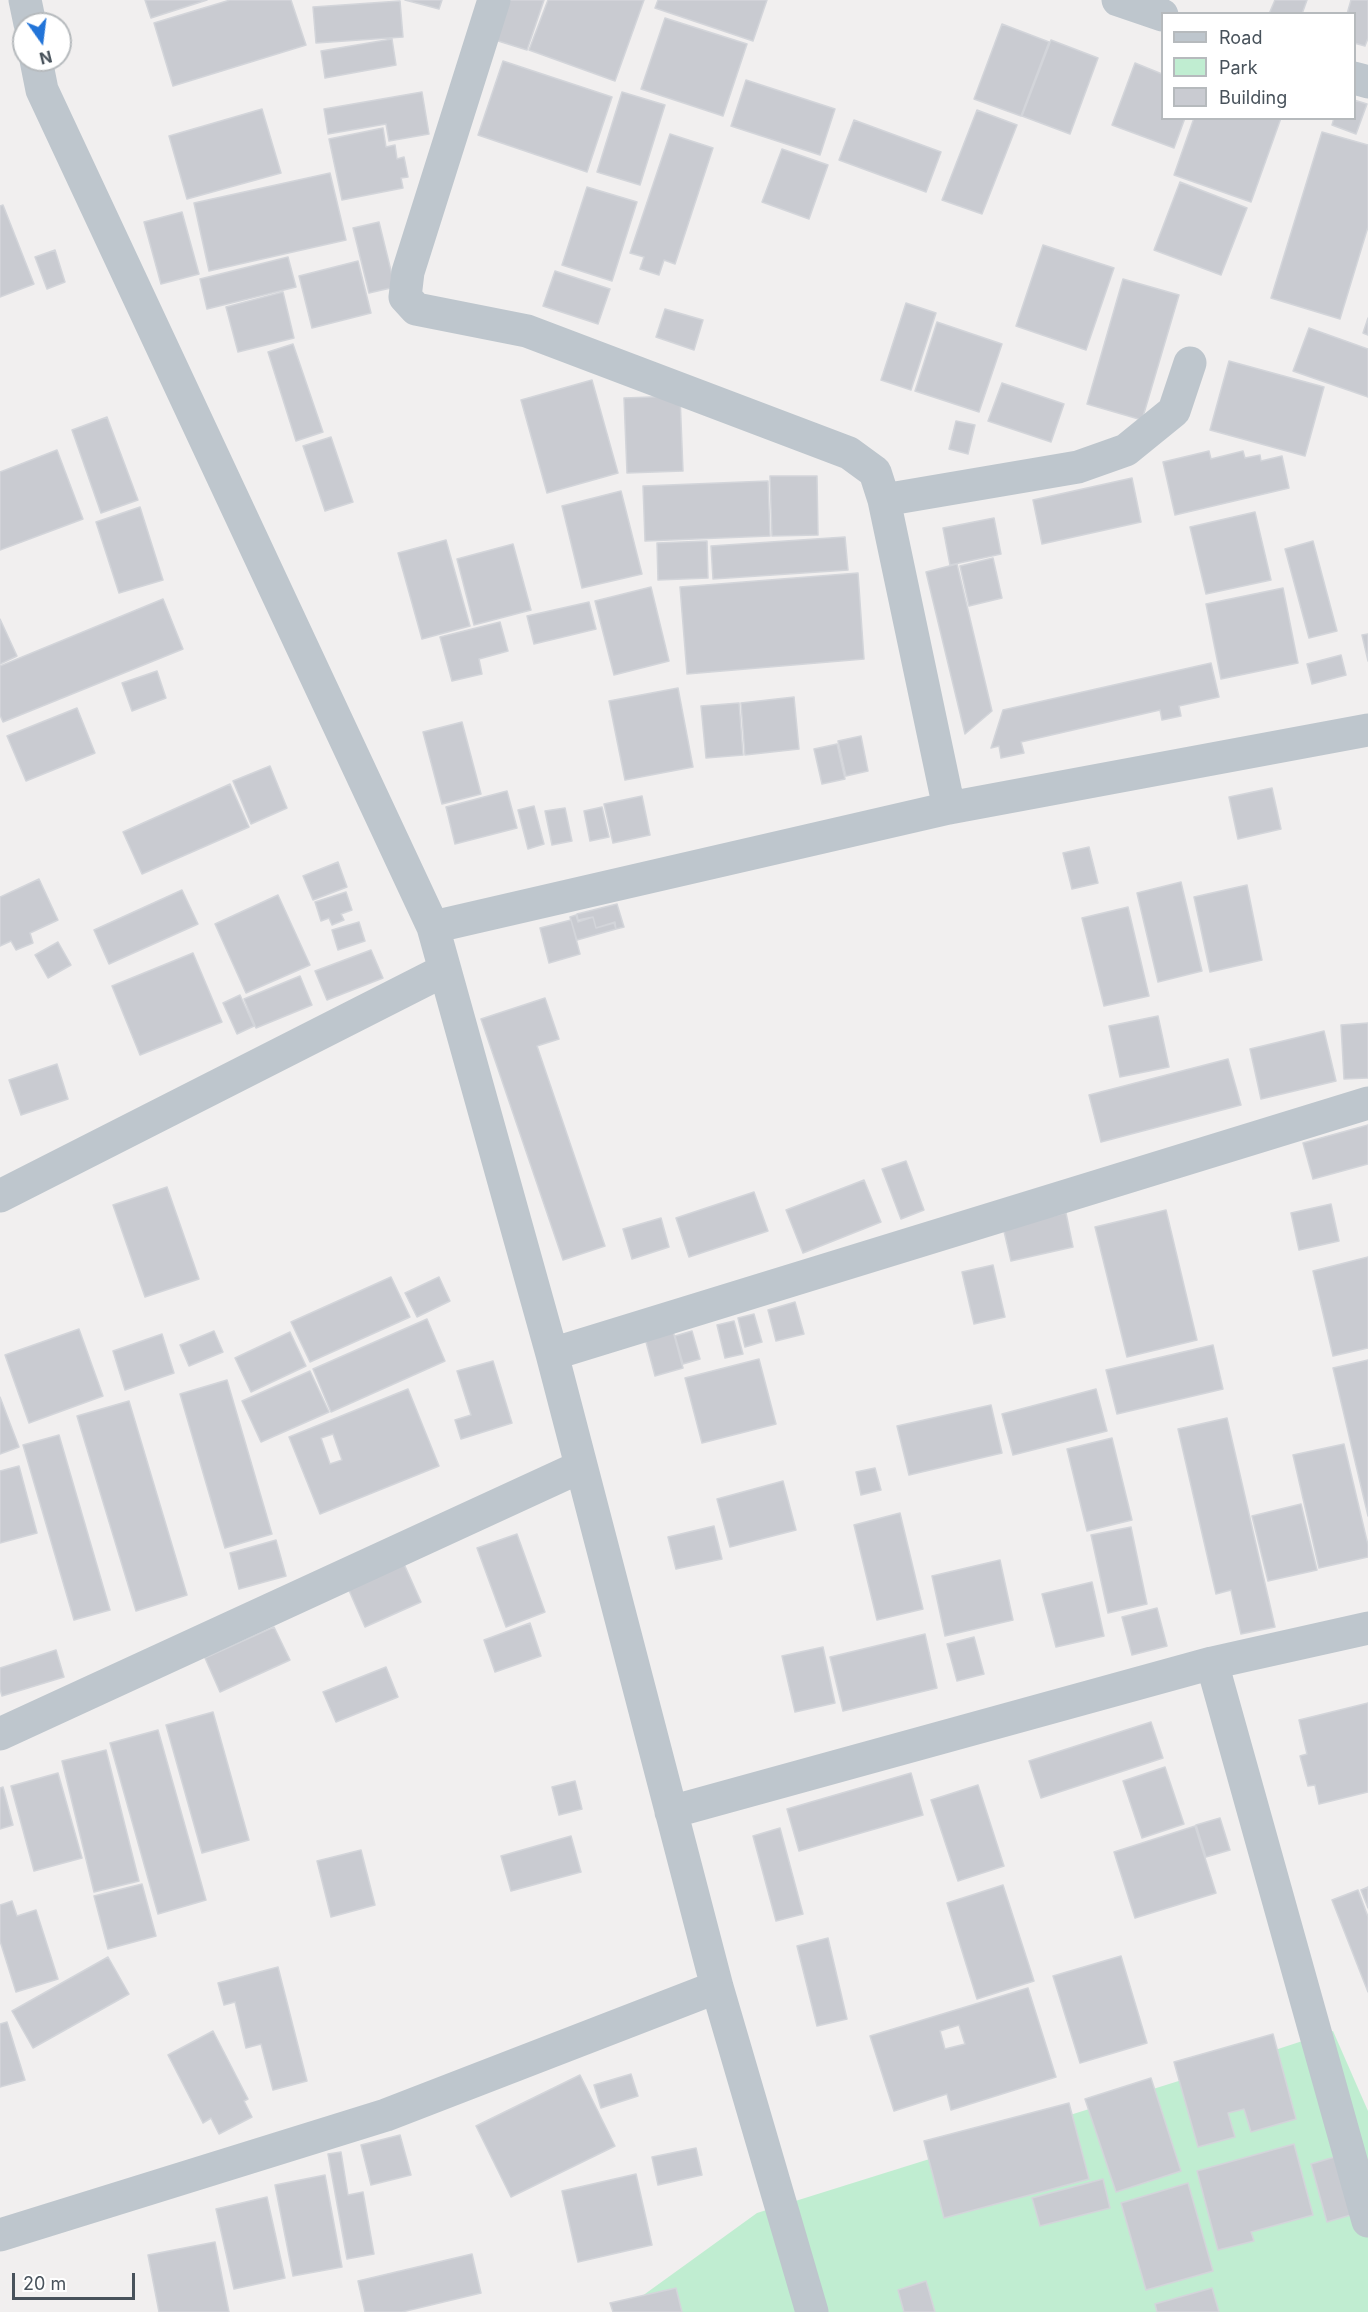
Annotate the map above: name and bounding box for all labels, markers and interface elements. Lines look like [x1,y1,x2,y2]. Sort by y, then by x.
north arrow [12,12,72,72]
legend [1161,12,1356,120]
text: Road [1219,27,1262,48]
text: N [38,46,54,69]
text: Park [1219,57,1258,78]
text: Building [1219,87,1287,108]
scale bar [15,2261,138,2299]
text: 20 m [23,2273,66,2294]

